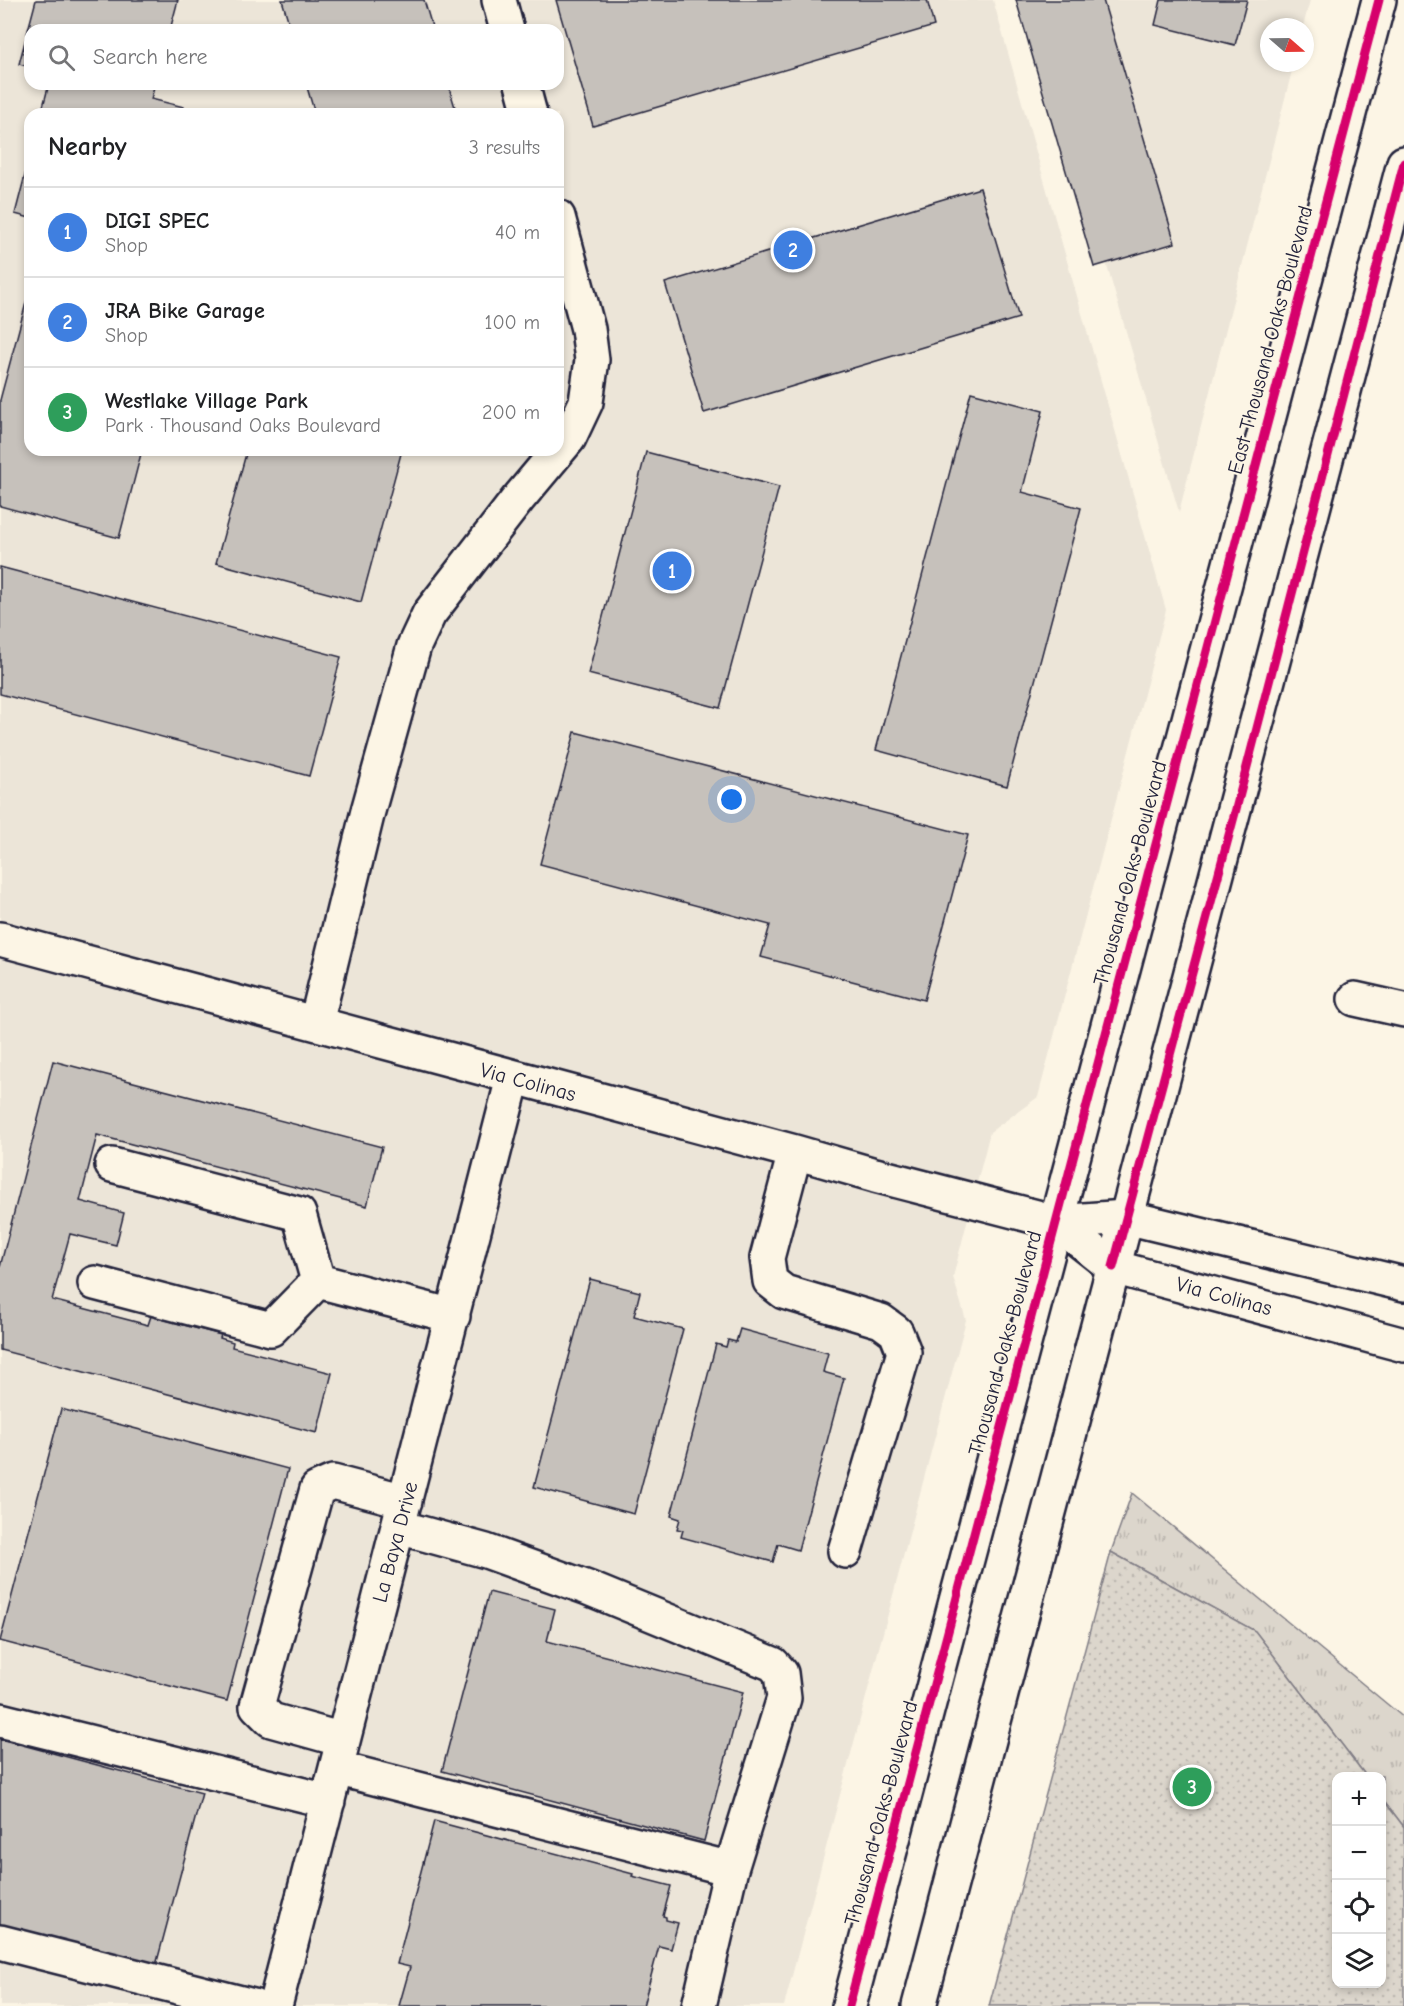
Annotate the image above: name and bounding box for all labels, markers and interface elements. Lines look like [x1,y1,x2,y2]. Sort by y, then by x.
north arrow [1260,18,1314,72]
search box [24,24,564,90]
icon: search [45,41,78,74]
text: Search here [93,44,208,70]
text: Nearby [48,132,127,162]
text: 3 results [469,136,540,159]
street label: East Thousand Oaks Boulevard [1223,203,1317,477]
text: DIGI SPEC [105,208,209,234]
text: 1 [64,221,71,244]
text: 40 m [495,221,540,244]
pin: 2 [774,228,812,272]
text: Shop [105,234,148,257]
text: JRA Bike Garage [105,298,265,324]
text: 2 [63,311,72,334]
text: 100 m [485,311,540,334]
text: Shop [105,324,148,347]
text: Westlake Village Park [105,388,308,414]
text: 3 [63,401,72,424]
text: 200 m [482,401,540,424]
text: Park · Thousand Oaks Boulevard [105,414,381,437]
pin: 1 [652,548,692,594]
street label: Thousand Oaks Boulevard [1088,758,1172,988]
your location [717,785,746,814]
street label: Via Colinas [477,1058,579,1106]
street label: Thousand Oaks Boulevard [963,1228,1047,1458]
street label: Via Colinas [1173,1272,1275,1320]
street label: La Baya Drive [367,1479,423,1605]
street label: Thousand Oaks Boulevard [839,1698,923,1928]
pin: 3 [1172,1764,1212,1810]
map controls [1332,1772,1386,1988]
button: + [1332,1772,1386,1826]
button: − [1332,1826,1386,1880]
button: locate [1332,1880,1386,1934]
button: layers [1332,1934,1386,1988]

